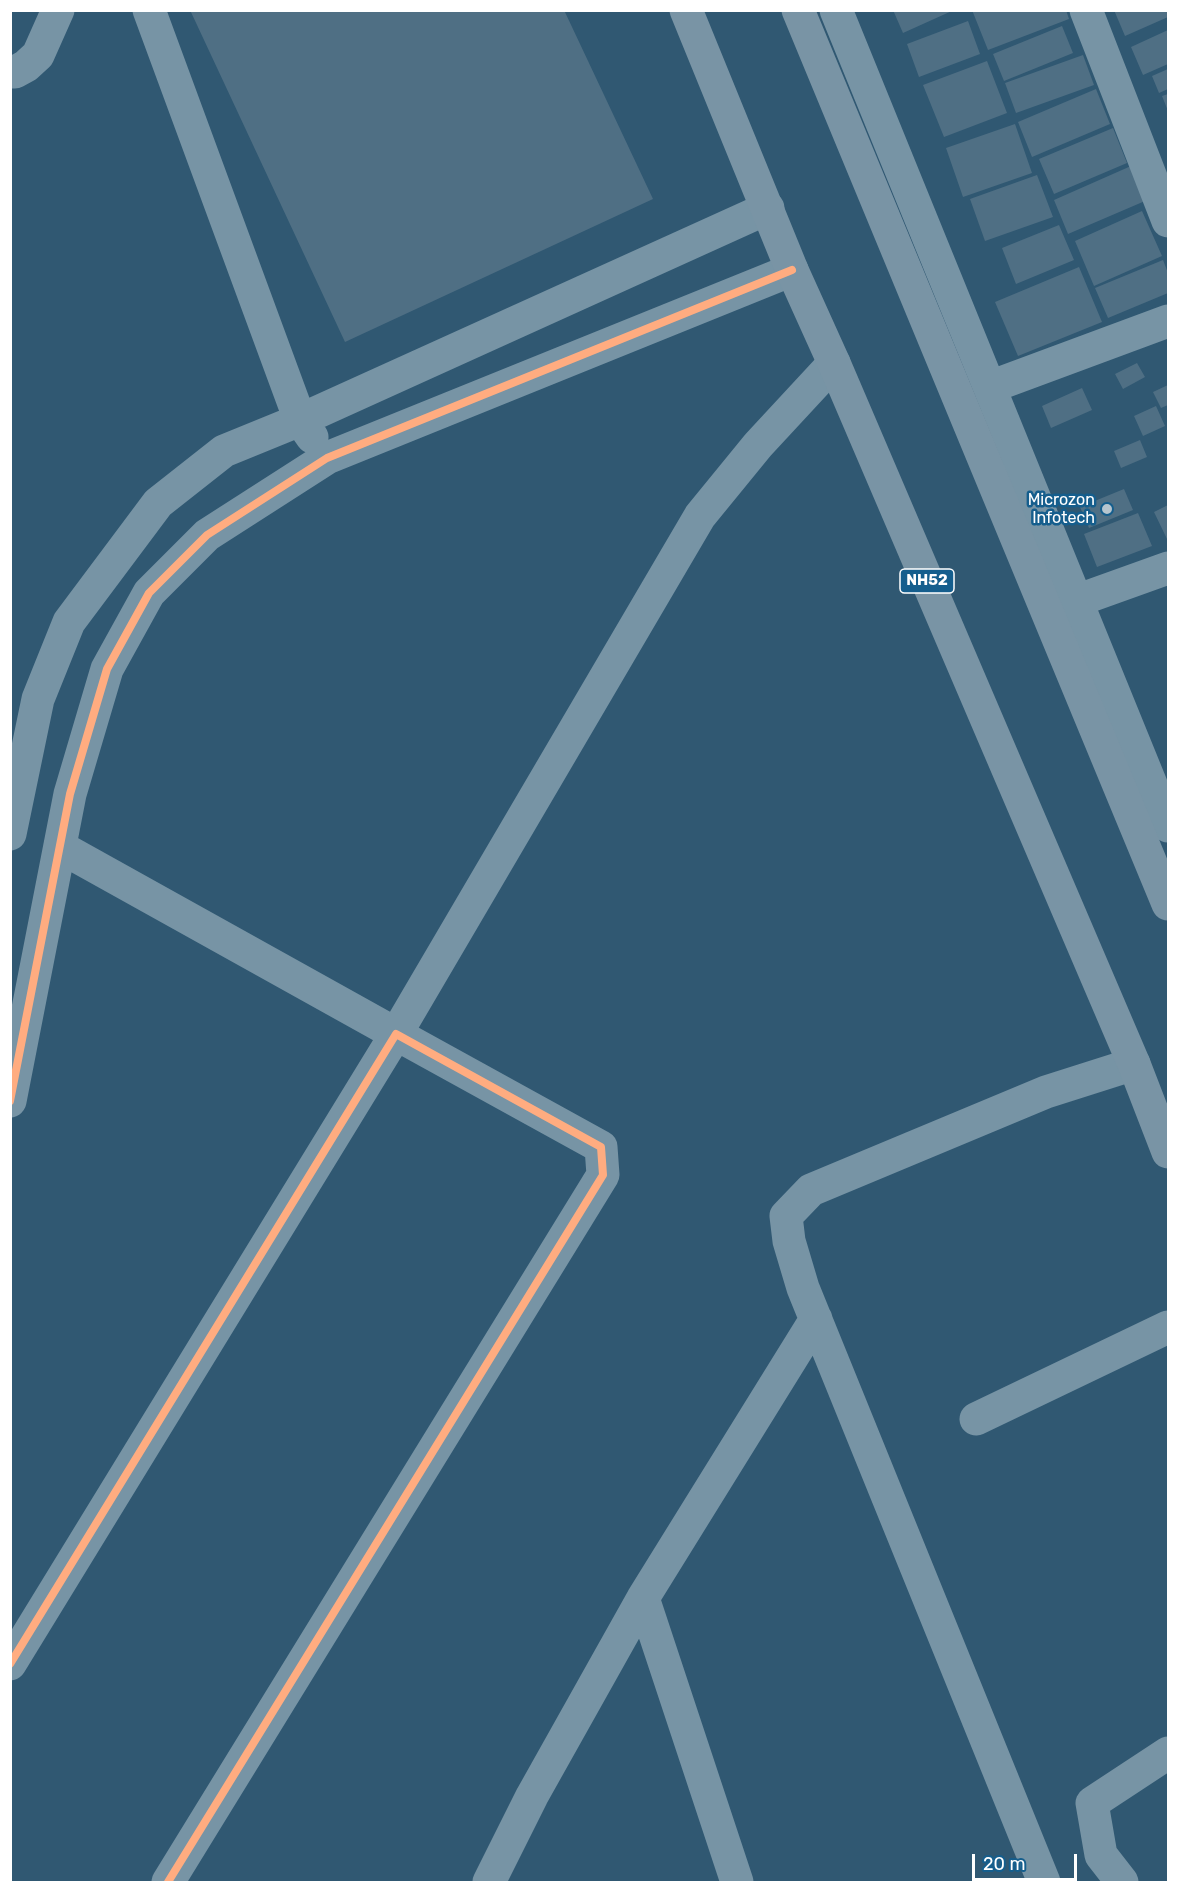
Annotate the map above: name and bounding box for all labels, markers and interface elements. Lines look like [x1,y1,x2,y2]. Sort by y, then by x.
place label: Microzon Infotech [1028,490,1095,528]
marker: Microzon Infotech [1100,502,1114,516]
road number: NH52 [900,569,954,593]
scale bar [975,1842,1080,1880]
text: 20 m [983,1853,1025,1875]

